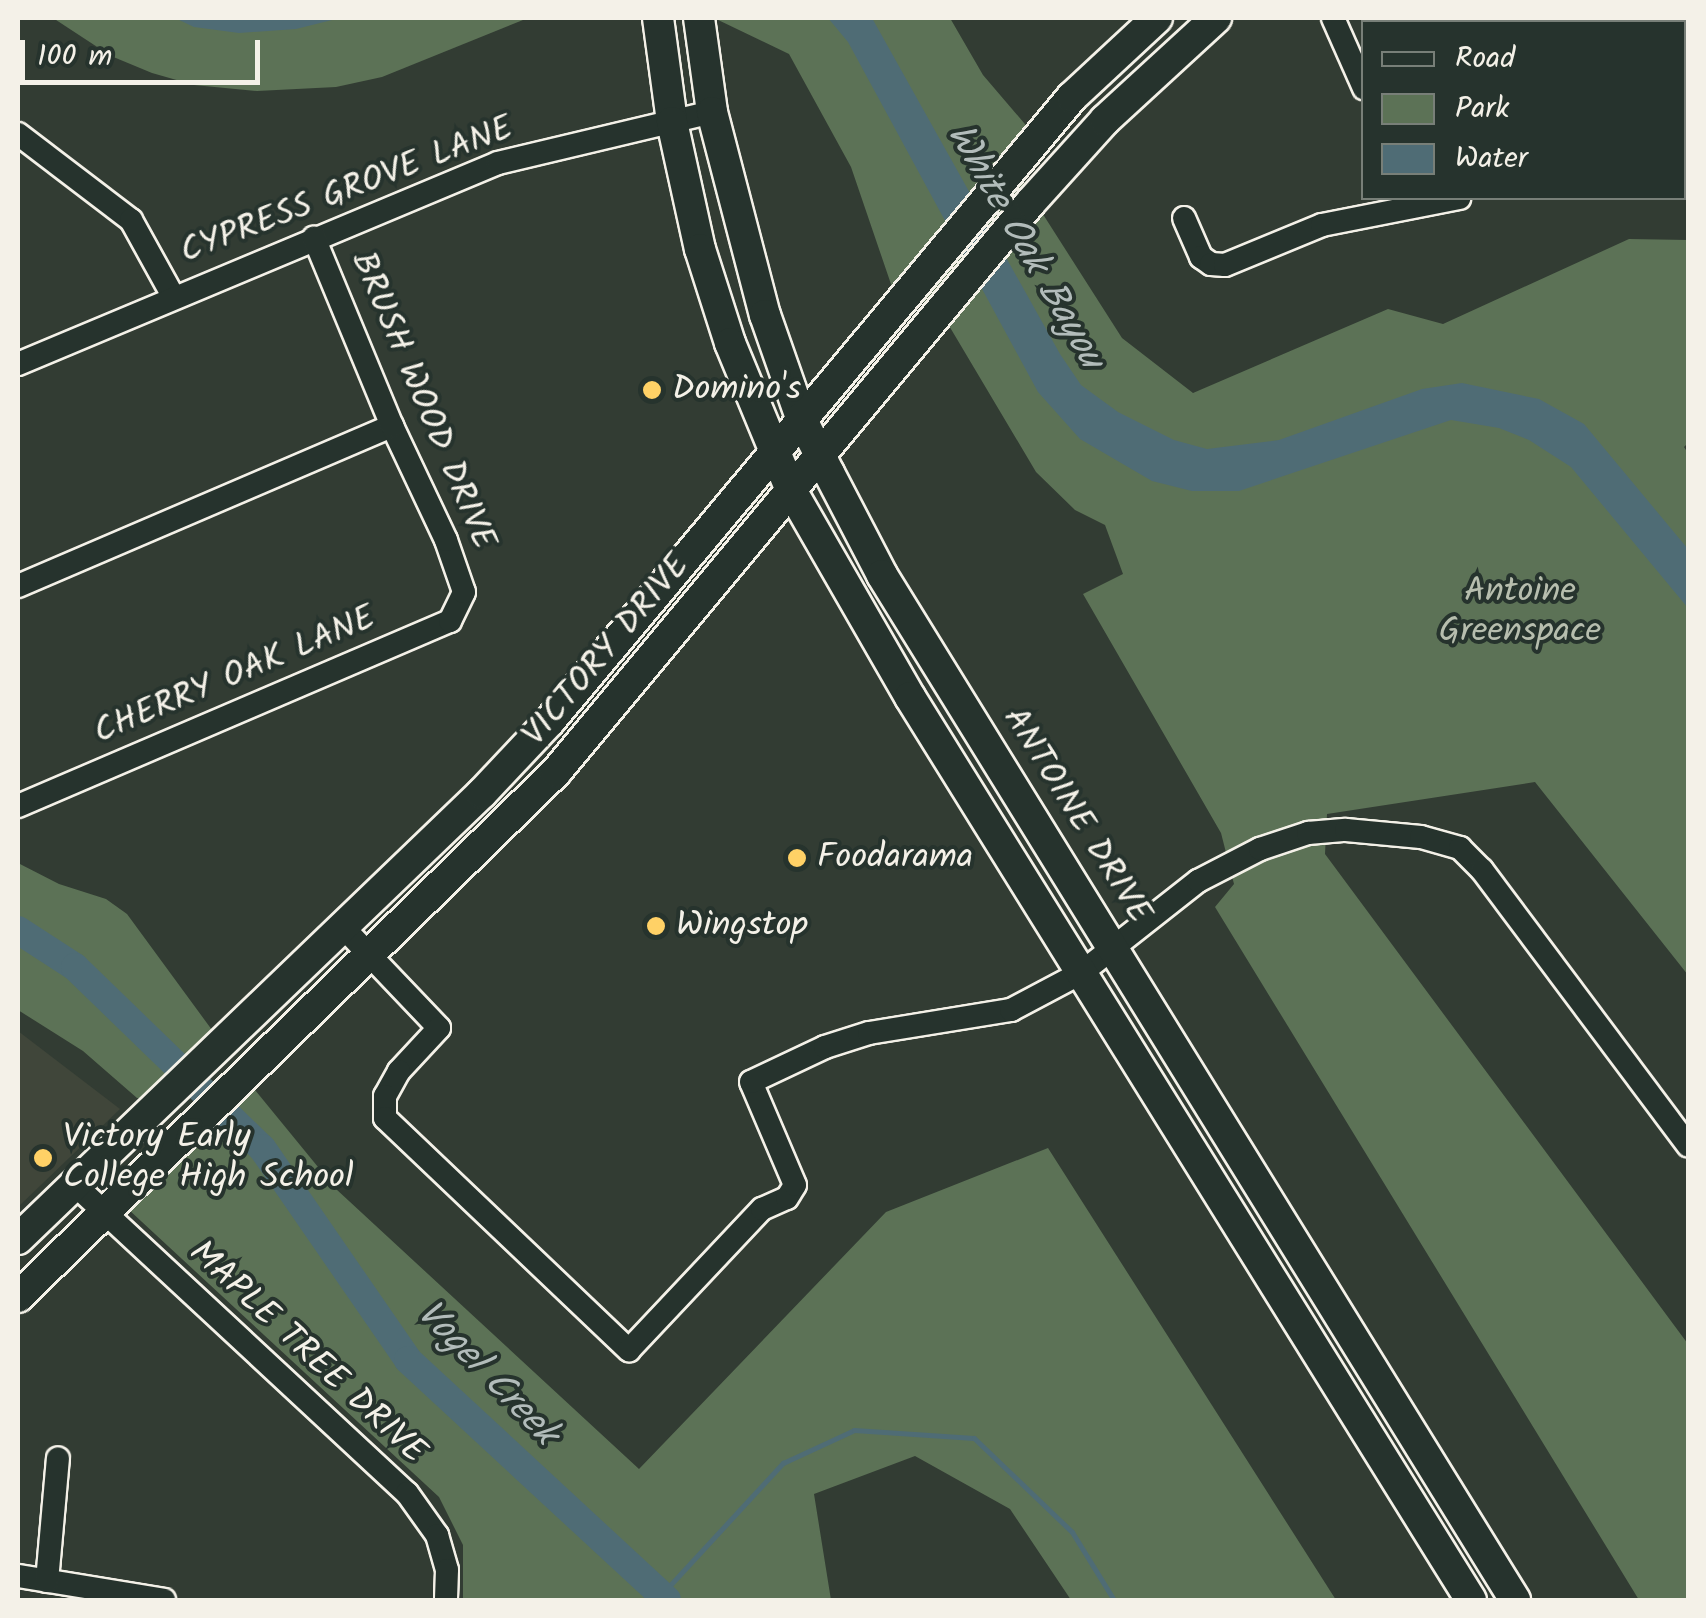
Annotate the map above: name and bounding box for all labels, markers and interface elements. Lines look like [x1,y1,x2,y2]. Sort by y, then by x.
scale bar [25,20,265,82]
legend [1361,20,1686,200]
text: 100 m [37,33,112,81]
text: Road [1455,35,1515,83]
text: Park [1455,85,1509,133]
street label: CYPRESS GROVE LANE [175,108,519,274]
water label: White Oak Bayou [935,116,1113,378]
text: Water [1455,135,1528,183]
street label: BRUSH WOOD DRIVE [340,246,504,556]
place label: Domino's [672,369,801,411]
marker: Domino's [641,379,663,401]
street label: VICTORY DRIVE [514,546,700,756]
park label: Antoine Greenspace [1439,571,1601,653]
street label: CHERRY OAK LANE [88,598,382,754]
street label: ANTOINE DRIVE [993,700,1159,932]
place label: Foodarama [817,837,973,879]
marker: Foodarama [786,847,808,869]
place label: Wingstop [676,905,808,947]
marker: Wingstop [645,915,667,937]
place label: Victory Early College High School [63,1117,354,1199]
marker: Victory Early College High School [32,1147,54,1169]
street label: MAPLE TREE DRIVE [180,1232,434,1474]
water label: Vogel Creek [406,1292,566,1456]

